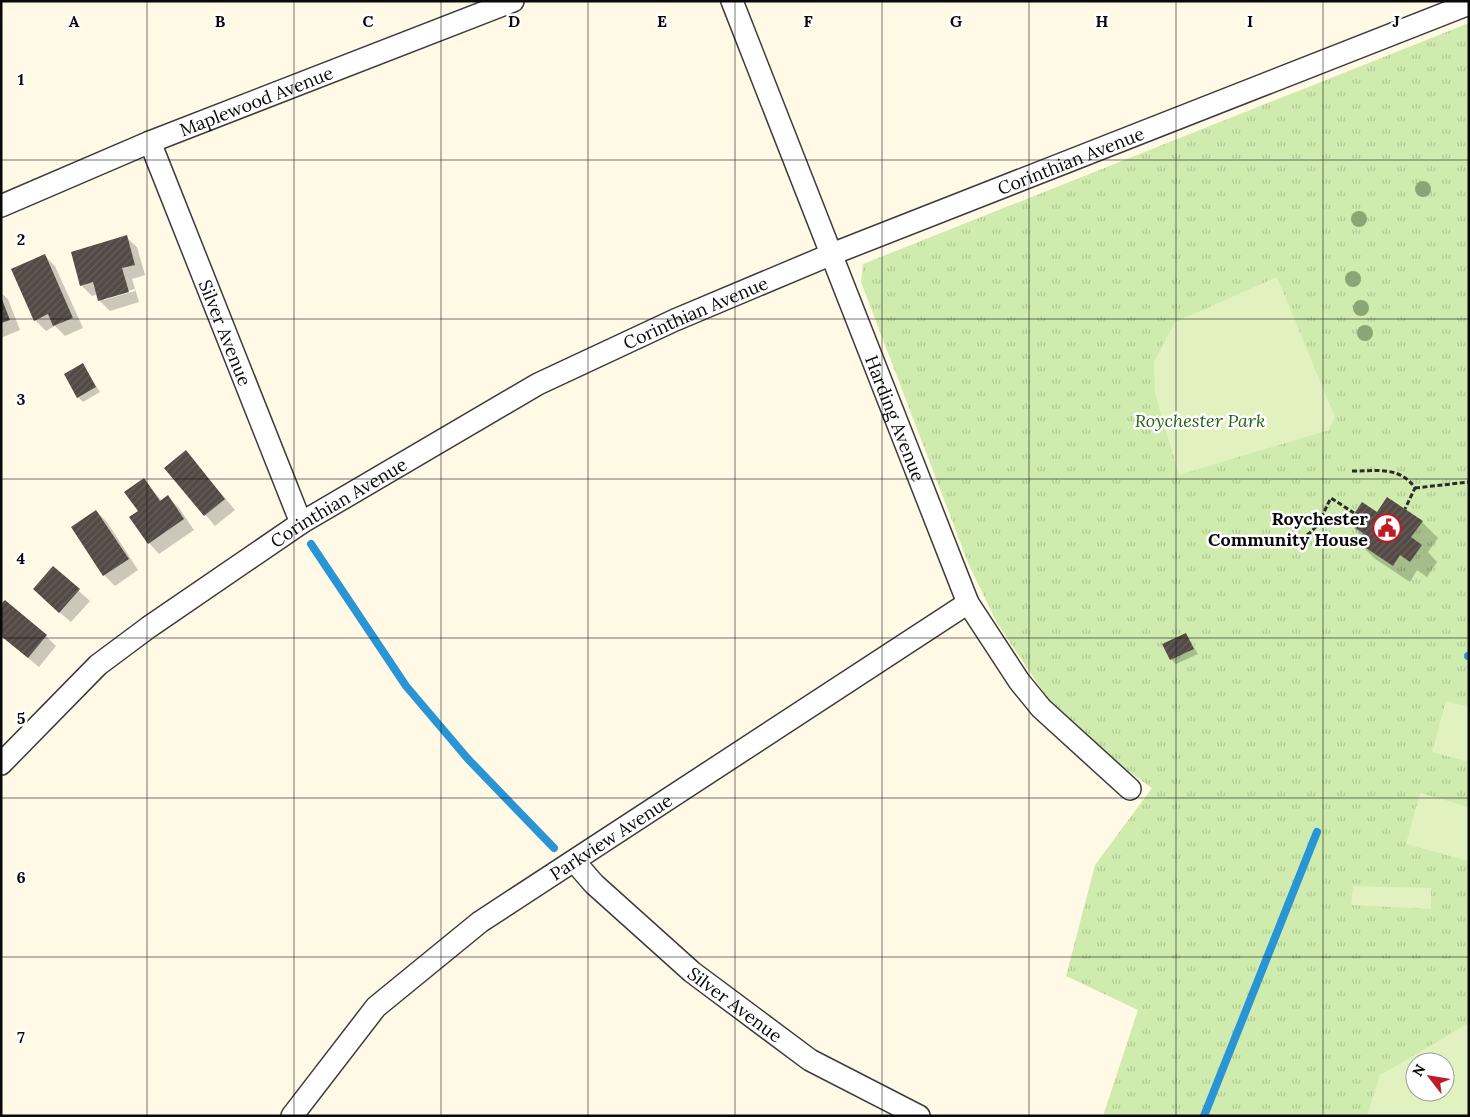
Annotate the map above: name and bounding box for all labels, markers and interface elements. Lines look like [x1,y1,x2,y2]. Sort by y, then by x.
text: A [69,11,80,31]
text: B [215,11,226,31]
text: C [362,11,374,31]
text: D [508,11,520,31]
text: E [657,11,667,31]
text: F [803,11,813,31]
text: G [950,11,962,31]
text: H [1096,11,1109,31]
text: I [1247,11,1253,31]
text: J [1392,11,1400,31]
street label: Maplewood Avenue [176,60,337,141]
text: 1 [18,69,24,89]
street label: Corinthian Avenue [994,121,1148,199]
text: 2 [17,229,25,249]
street label: Corinthian Avenue [619,271,771,354]
street label: Silver Avenue [194,276,257,389]
street label: Harding Avenue [860,352,931,485]
text: 3 [17,389,26,409]
park label: Roychester Park [1135,409,1265,432]
street label: Corinthian Avenue [265,452,411,552]
place label: Roychester Community House [1208,507,1368,551]
public building icon: Roychester Community House [1372,513,1402,543]
text: 4 [17,548,26,568]
text: 5 [17,708,26,728]
street label: Parkview Avenue [545,788,676,885]
text: 6 [16,867,26,887]
street label: Silver Avenue [683,961,787,1047]
text: 7 [17,1027,25,1047]
north arrow [1405,1052,1455,1102]
text: N [1408,1061,1429,1080]

